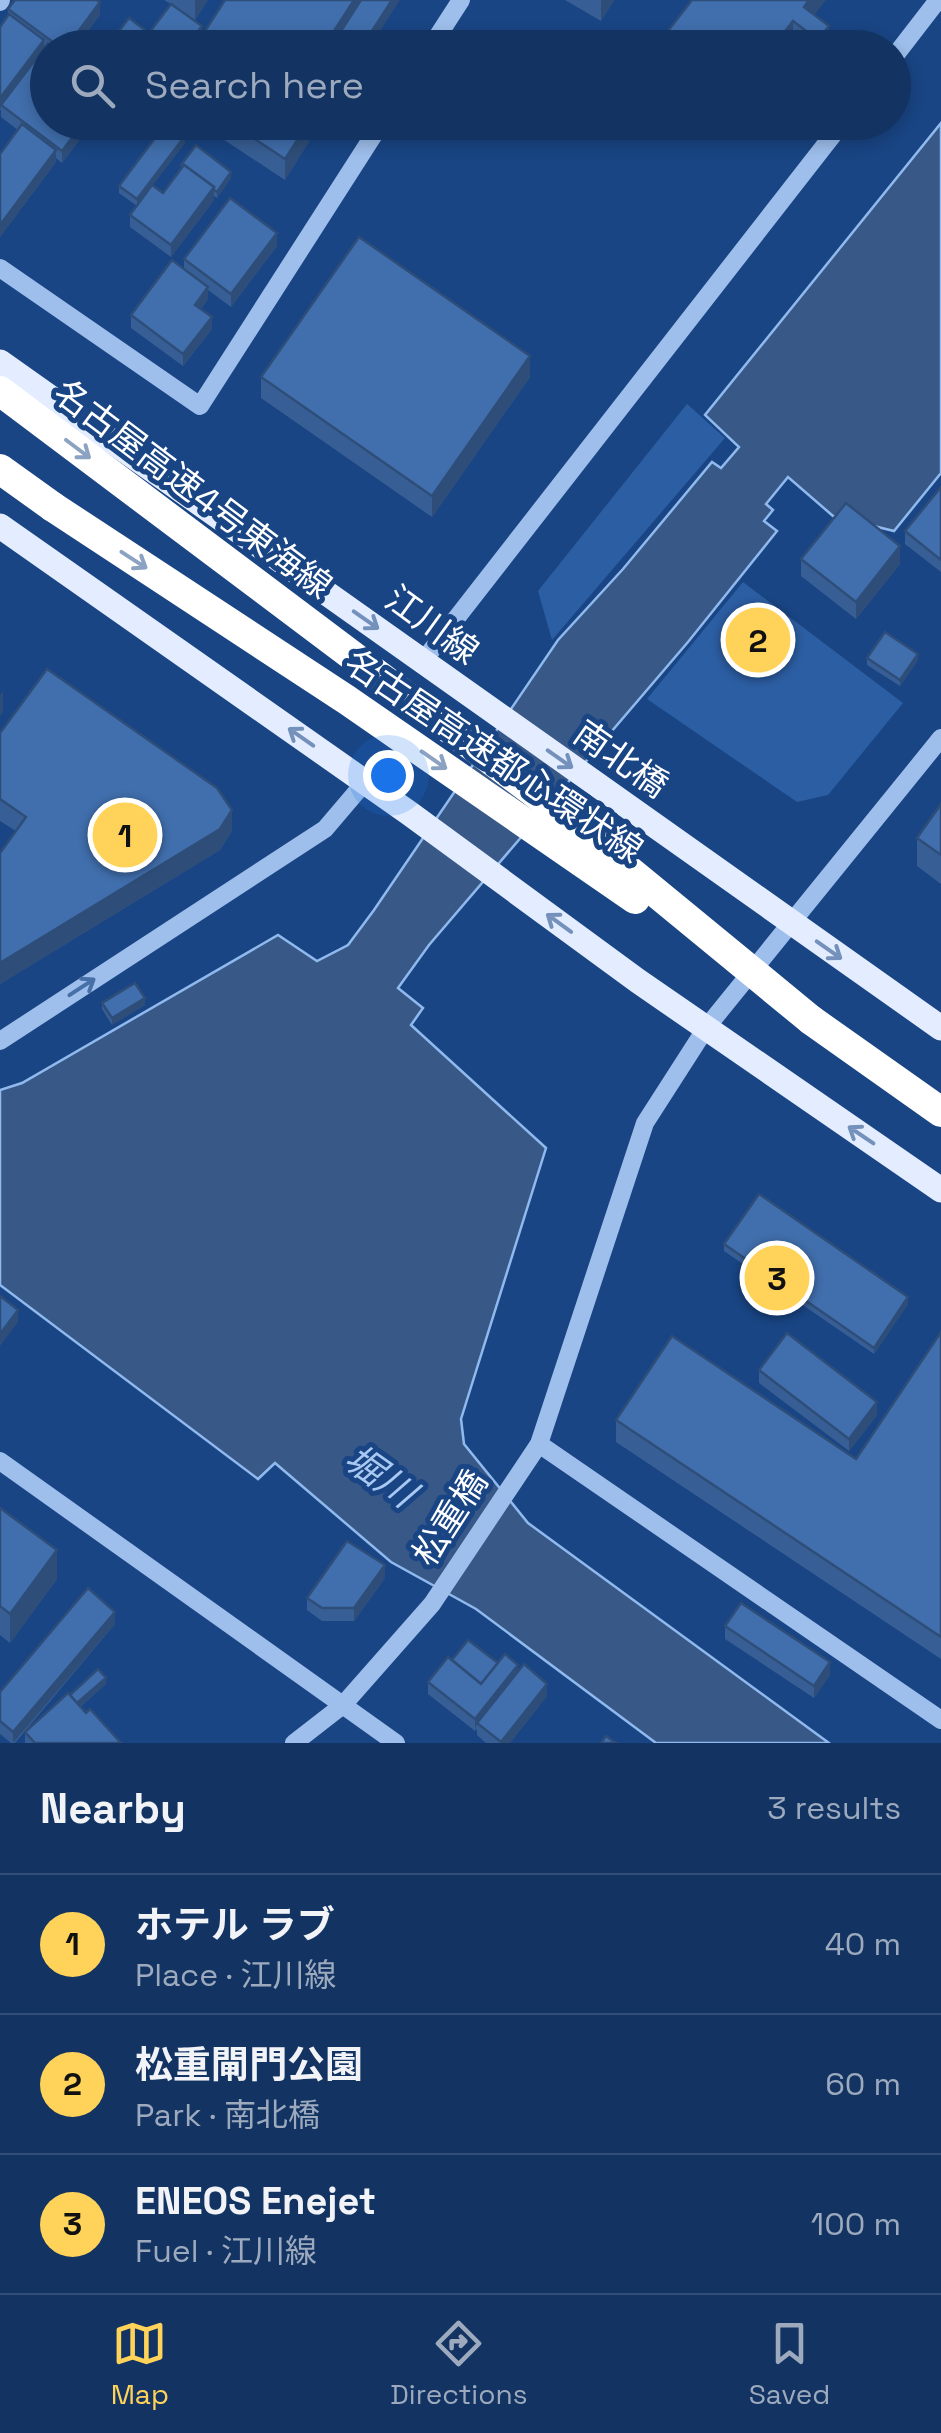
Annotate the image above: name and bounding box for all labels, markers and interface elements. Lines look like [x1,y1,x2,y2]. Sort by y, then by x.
search box [30,30,911,140]
icon: search [65,58,120,113]
text: Search here [145,61,364,109]
street label: 名古屋高速4号東海線 [45,370,341,608]
one-way arrow [64,439,91,460]
one-way arrow [119,550,148,571]
street label: 江川線 [377,576,487,674]
pin: 2 [726,602,790,678]
one-way arrow [351,609,379,630]
street label: 名古屋高速都心環状線 [337,640,651,872]
street label: 南北橋 [565,711,677,807]
one-way arrow [288,727,315,748]
one-way arrow [545,748,573,769]
one-way arrow [419,749,447,770]
your location [363,750,414,801]
pin: 1 [92,798,158,872]
one-way arrow [546,913,573,934]
one-way arrow [815,939,842,960]
one-way arrow [67,977,95,998]
one-way arrow [847,1124,875,1145]
pin: 3 [744,1240,810,1316]
water label: 堀川 [335,1435,428,1520]
street label: 松重橋 [403,1462,497,1574]
text: Nearby [40,1782,186,1835]
text: 3 results [767,1788,901,1828]
text: ホテル ラブ [135,1901,335,1949]
text: 1 [65,1924,80,1964]
text: 40 m [825,1924,901,1964]
text: Place · 江川線 [135,1955,337,1995]
text: 松重閘門公園 [135,2041,363,2089]
text: 2 [63,2064,82,2104]
text: 60 m [825,2064,901,2104]
text: Park · 南北橋 [135,2095,320,2135]
text: ENEOS Enejet [135,2177,376,2225]
text: 3 [63,2204,82,2244]
text: 100 m [811,2204,901,2244]
text: Fuel · 江川線 [135,2231,317,2271]
tab: Map [111,2316,169,2412]
tab: Directions [390,2316,527,2412]
tab: Saved [749,2316,830,2412]

